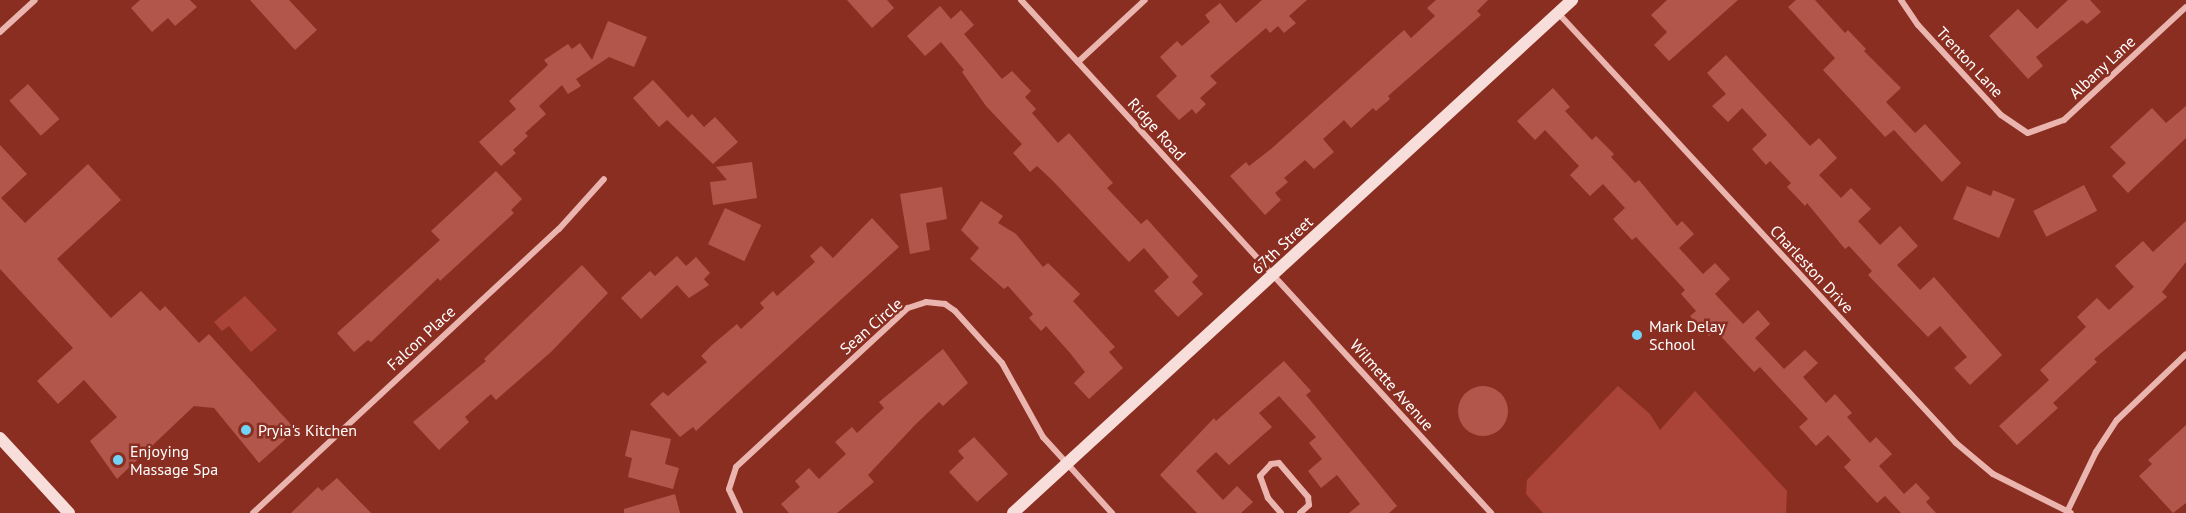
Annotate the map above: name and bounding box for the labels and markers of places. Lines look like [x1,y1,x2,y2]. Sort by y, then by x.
place label: Mark Delay School [1649,316,1726,354]
marker: Mark Delay School [1630,328,1644,342]
place label: Pryia's Kitchen [258,420,357,440]
marker: Pryia's Kitchen [239,423,253,437]
place label: Enjoying Massage Spa [130,441,218,479]
marker: Enjoying Massage Spa [111,453,125,467]

